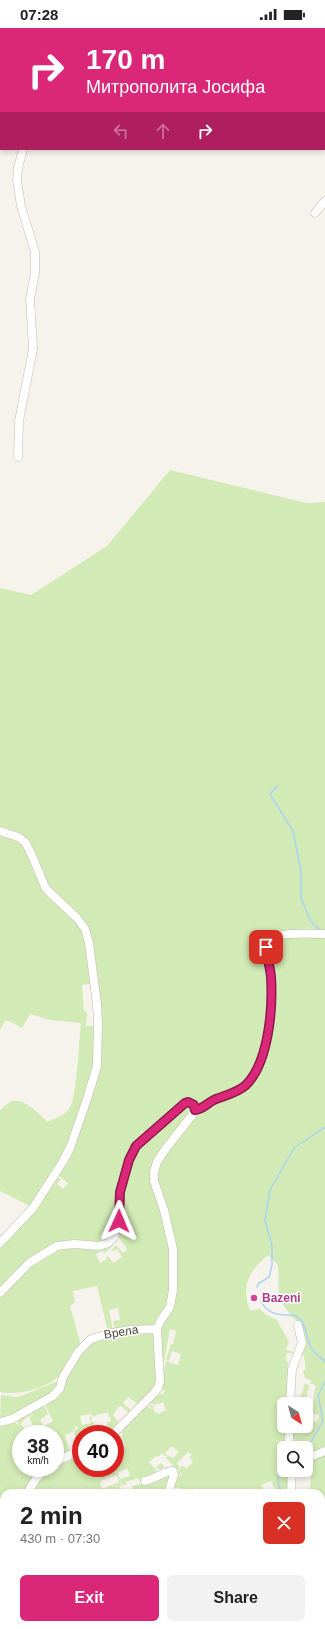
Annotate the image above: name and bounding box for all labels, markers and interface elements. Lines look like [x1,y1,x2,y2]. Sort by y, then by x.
text: 07:28 [20,6,58,23]
icon: right [20,44,72,96]
text: 170 m [86,44,165,75]
text: Митрополита Јосифа [86,77,265,97]
icon: left [110,120,132,142]
icon: ahead [152,120,174,142]
icon: right [194,120,216,142]
pin [249,930,283,964]
icon: arrive [255,936,277,958]
position arrow [98,1200,140,1242]
place label: Bazeni [262,1291,301,1305]
marker: Bazeni [249,1293,259,1303]
street label: Врела [103,1322,140,1342]
north arrow [277,1397,313,1433]
map controls [277,1397,313,1477]
speed limit sign: 40 [72,1425,124,1477]
text: 38 [27,1435,49,1457]
button: search [277,1441,313,1477]
text: km/h [27,1455,49,1466]
text: 2 min [20,1502,83,1529]
button: close [263,1502,305,1544]
text: 430 m · 07:30 [20,1531,100,1546]
button: Exit [20,1575,159,1621]
button: Share [167,1575,305,1621]

